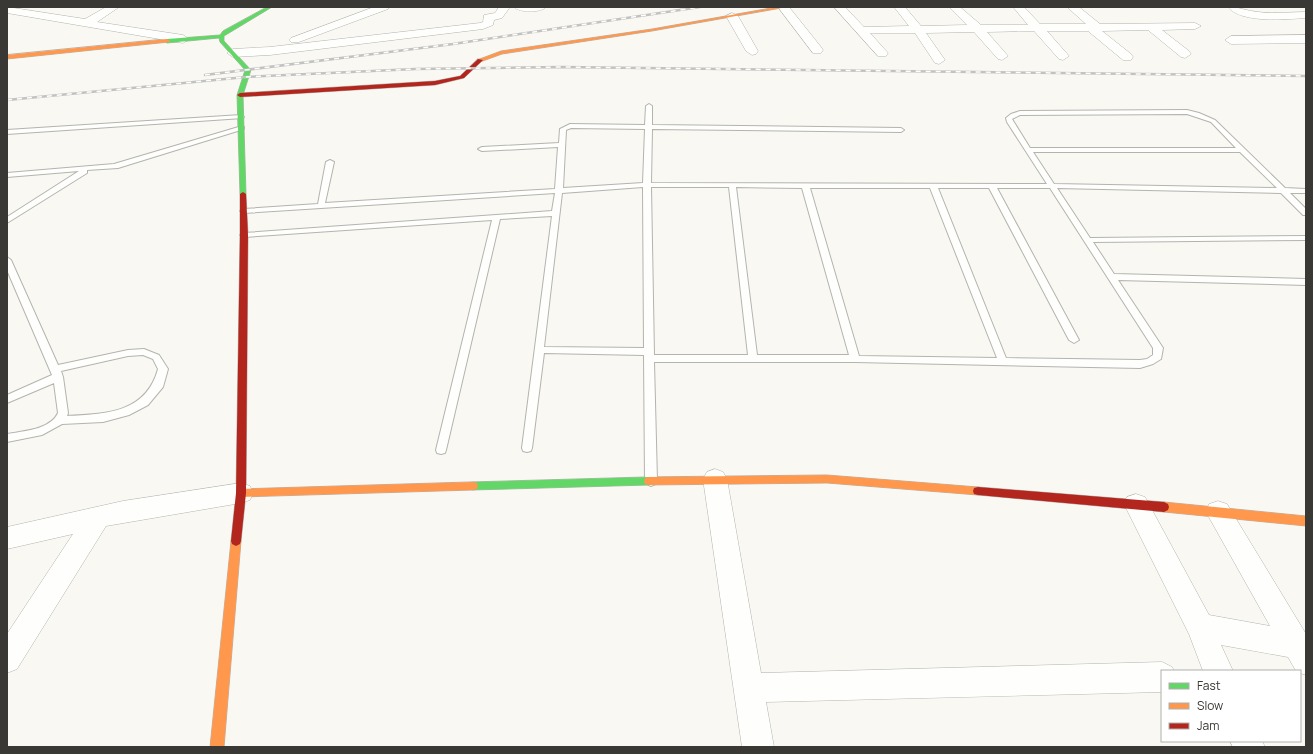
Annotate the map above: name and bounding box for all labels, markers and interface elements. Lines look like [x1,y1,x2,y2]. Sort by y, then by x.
legend [1161,670,1301,742]
text: Fast [1197,677,1221,694]
text: Slow [1197,697,1223,714]
text: Jam [1197,717,1219,734]

